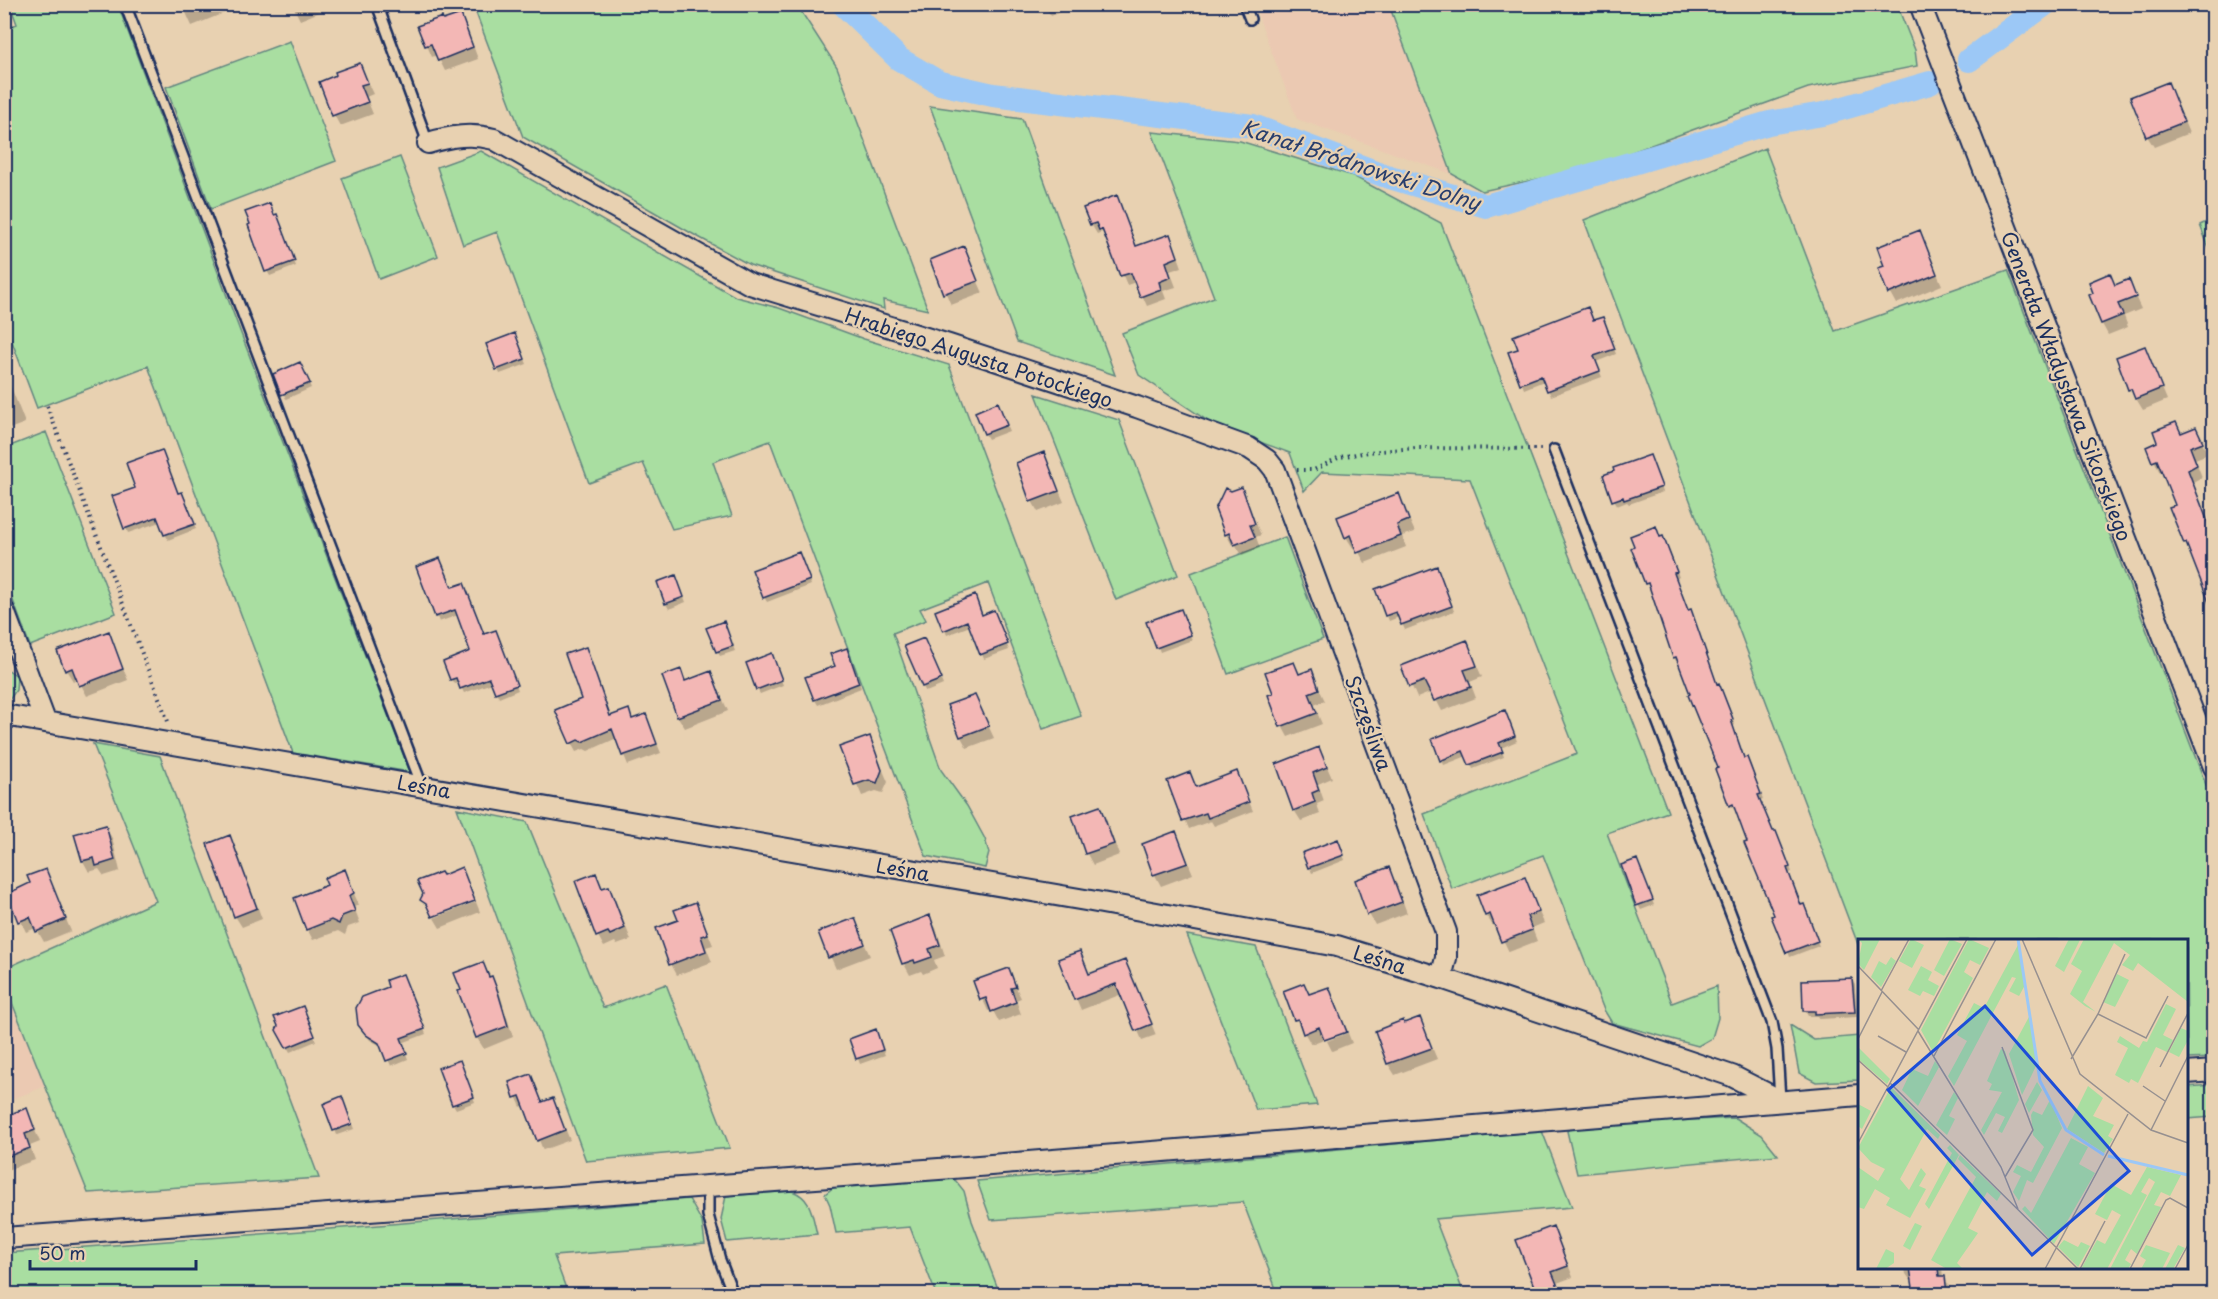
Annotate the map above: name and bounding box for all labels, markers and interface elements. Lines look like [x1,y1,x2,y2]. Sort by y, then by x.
water label: Kanał Bródnowski Dolny [1237,110,1487,218]
street label: Generała Władysława Sikorskiego [1994,227,2140,545]
street label: Hrabiego Augusta Potockiego [841,299,1117,415]
street label: Szczęśliwa [1338,671,1400,775]
street label: Leśna [395,767,454,806]
street label: Leśna [874,850,933,889]
street label: Leśna [1350,937,1411,981]
inset map [1858,939,2188,1269]
scale bar [30,1233,196,1271]
text: 50 m [39,1239,86,1266]

